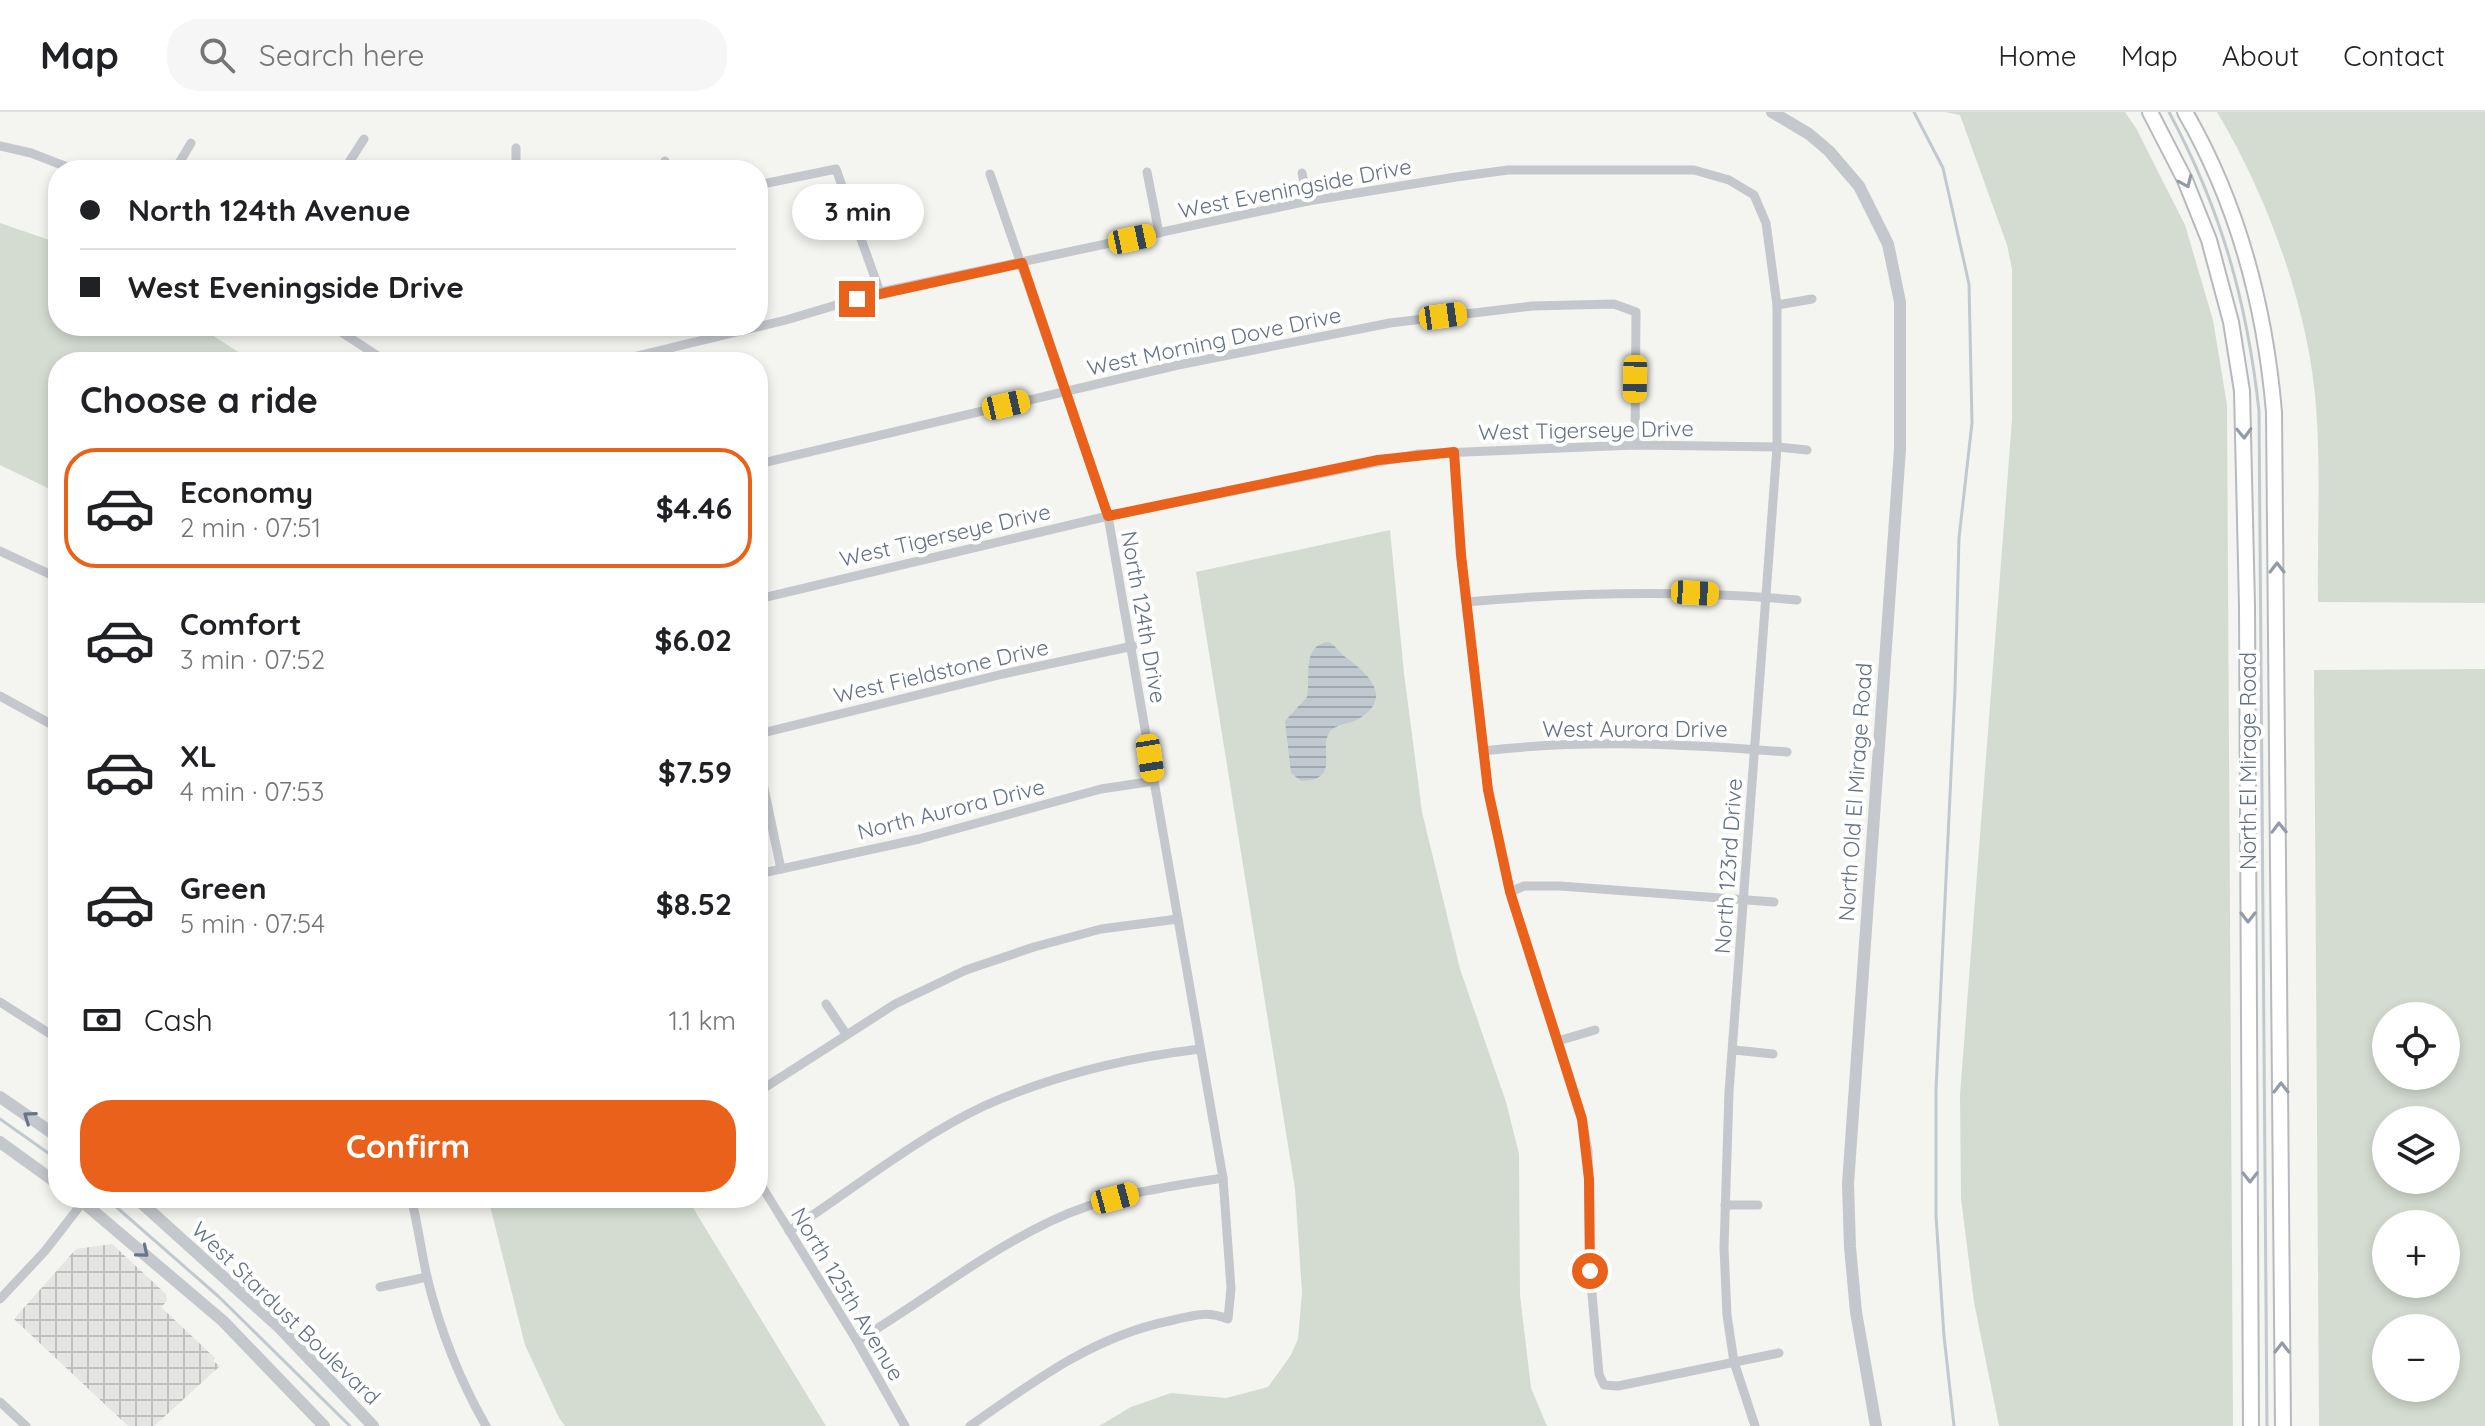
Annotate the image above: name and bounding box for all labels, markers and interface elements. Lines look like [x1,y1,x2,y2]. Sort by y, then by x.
search box [167,19,727,91]
text: Map [40,31,119,79]
icon: search [195,33,239,77]
text: Search here [259,36,424,74]
text: Home [1998,38,2077,73]
text: Map [2121,38,2178,73]
text: About [2222,38,2299,73]
text: Contact [2343,38,2445,73]
street label: West Eveningside Drive [1176,152,1414,224]
one-way arrow [2176,173,2192,188]
callout: 3 min [791,183,923,239]
text: North 124th Avenue [128,191,411,229]
text: 3 min [825,195,891,228]
car [1106,222,1158,256]
text: West Eveningside Drive [128,268,464,306]
route end [839,281,875,317]
street label: West Morning Dove Drive [1084,300,1344,382]
car [1418,301,1468,331]
car [1623,355,1647,403]
text: Choose a ride [80,377,318,422]
car [980,388,1032,422]
street label: West Tigerseye Drive [1478,414,1694,446]
one-way arrow [2236,427,2253,440]
icon: car [84,472,156,544]
text: Economy [180,473,313,511]
text: $4.46 [656,489,732,527]
street label: West Tigerseye Drive [837,497,1053,573]
text: 2 min · 07:51 [180,511,321,544]
street label: North 124th Drive [1115,529,1173,705]
one-way arrow [2268,561,2286,574]
car [1670,580,1720,606]
icon: car [84,604,156,676]
text: Comfort [180,605,301,643]
text: $6.02 [655,621,732,659]
street label: West Fieldstone Drive [831,633,1051,709]
text: 3 min · 07:52 [180,643,325,676]
street label: North El Mirage Road [2234,652,2262,870]
street label: North Old El Mirage Road [1832,662,1878,922]
street label: West Aurora Drive [1542,715,1728,743]
car [1134,732,1166,784]
icon: car [84,736,156,808]
text: XL [180,737,217,775]
text: $7.59 [658,753,732,791]
street label: North Aurora Drive [854,772,1048,846]
text: 4 min · 07:53 [180,775,324,808]
street label: North 123rd Drive [1708,777,1748,955]
one-way arrow [2270,821,2288,834]
icon: car [84,868,156,940]
text: Green [180,869,267,907]
text: $8.52 [656,885,732,923]
text: 5 min · 07:54 [180,907,325,940]
one-way arrow [2239,911,2257,924]
icon: cash [80,998,124,1042]
text: Cash [144,1001,213,1039]
map controls [2372,1002,2460,1402]
button: locate [2372,1002,2460,1090]
text: 1.1 km [668,1004,736,1037]
one-way arrow [2272,1081,2290,1094]
button: Confirm [80,1100,736,1192]
button: layers [2372,1106,2460,1194]
one-way arrow [23,1112,38,1127]
one-way arrow [2241,1171,2259,1184]
car [1089,1180,1141,1216]
street label: North 125th Avenue [785,1202,911,1386]
button: + [2372,1210,2460,1298]
street label: West Stardust Boulevard [186,1215,386,1411]
one-way arrow [134,1242,148,1257]
route start [1572,1253,1608,1289]
button: − [2372,1314,2460,1402]
one-way arrow [2273,1341,2291,1354]

